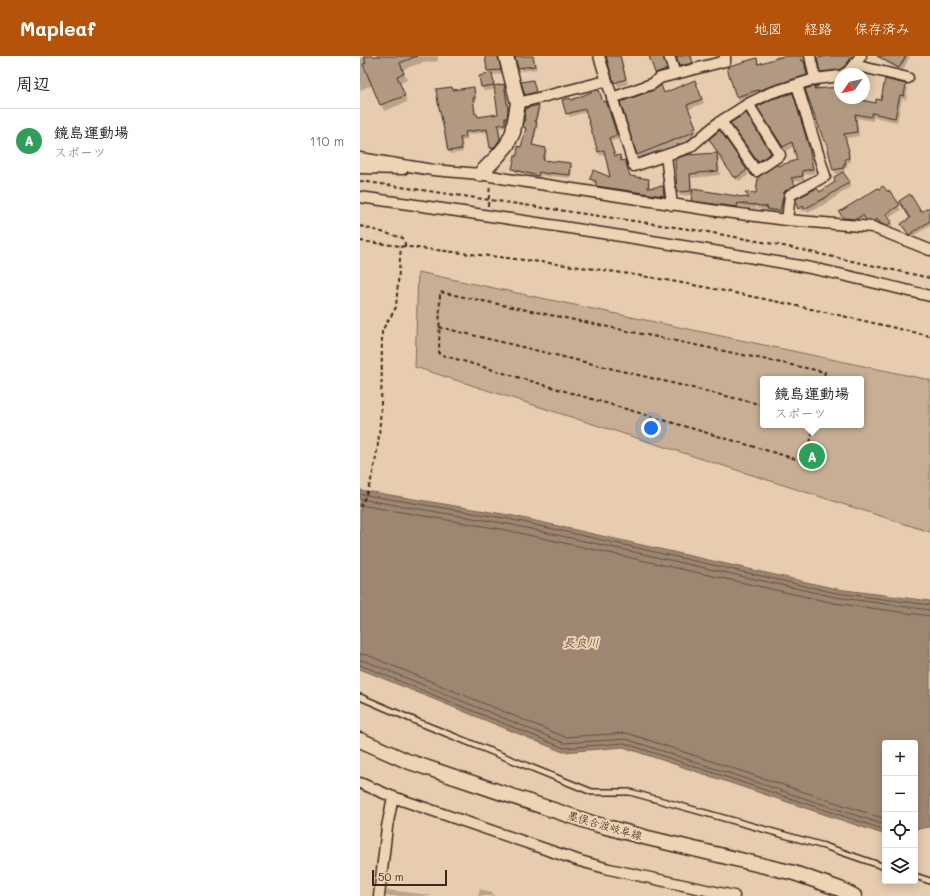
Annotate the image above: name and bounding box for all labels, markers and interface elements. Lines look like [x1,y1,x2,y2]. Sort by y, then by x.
text: Mapleaf [20,16,95,41]
text: 地図 [754,19,782,38]
text: 経路 [804,19,832,38]
text: 保存済み [854,19,910,38]
north arrow [834,68,870,104]
text: 周辺 [16,72,50,94]
text: 鏡島運動場 [54,122,129,142]
text: A [24,132,34,149]
text: 110 m [310,132,344,149]
text: スポーツ [54,143,106,160]
popup [760,376,864,428]
text: 鏡島運動場 [774,383,850,403]
text: スポーツ [774,404,826,421]
your location [641,418,661,438]
pin: A [799,441,825,471]
water label: 長良川 [563,634,599,650]
map controls [882,740,918,884]
button: + [882,740,918,776]
button: − [882,776,918,812]
street label: 墨俣合渡岐阜線 [566,807,644,843]
button: locate [882,812,918,848]
button: layers [882,848,918,884]
scale bar [372,868,447,887]
text: 50 m [378,869,404,884]

